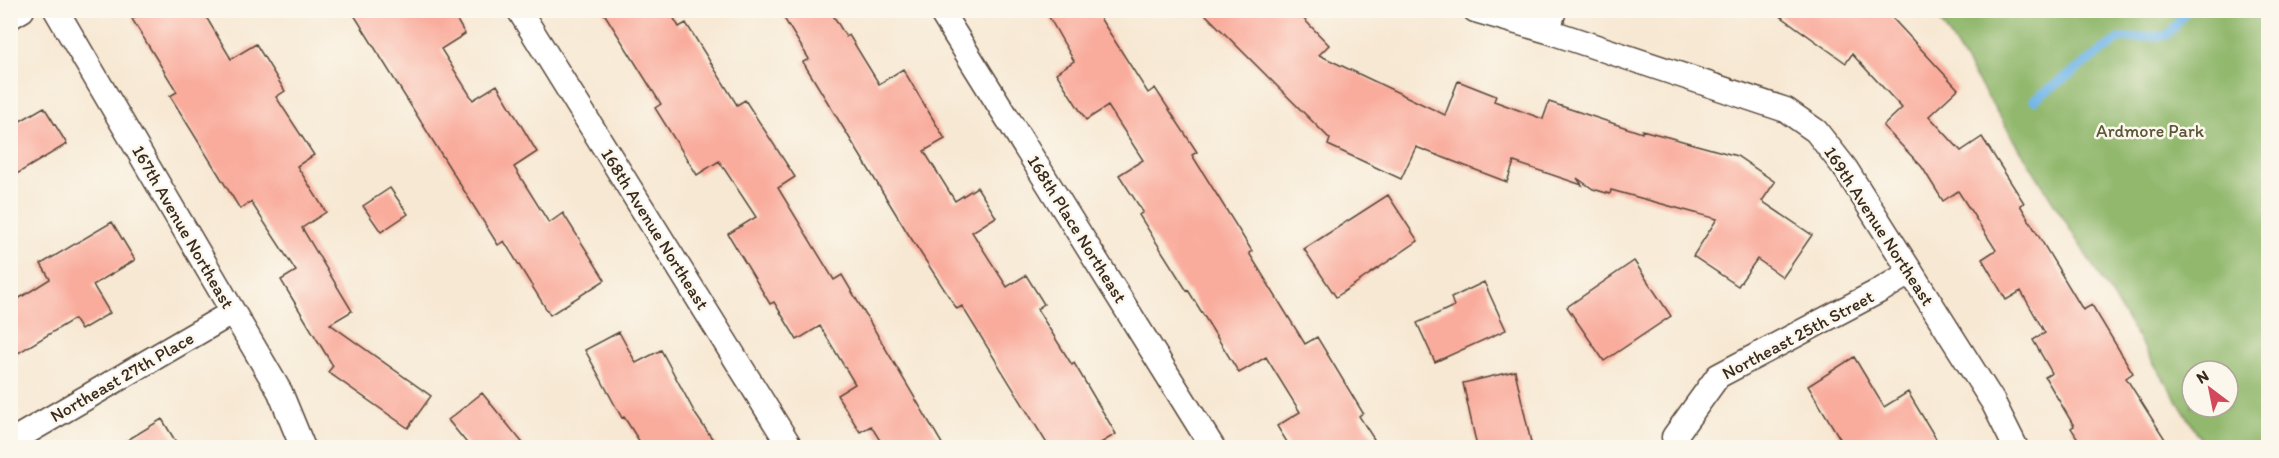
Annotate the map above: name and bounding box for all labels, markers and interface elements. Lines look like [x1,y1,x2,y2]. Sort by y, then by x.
park label: Ardmore Park [2096,120,2205,142]
street label: 167th Avenue Northeast [127,141,239,313]
street label: 169th Avenue Northeast [1819,142,1939,310]
street label: 168th Avenue Northeast [596,144,714,314]
street label: 168th Place Northeast [1023,151,1132,307]
street label: Northeast 25th Street [1718,286,1878,384]
street label: Northeast 27th Place [46,327,198,427]
north arrow [2180,359,2240,419]
text: N [2193,366,2212,388]

